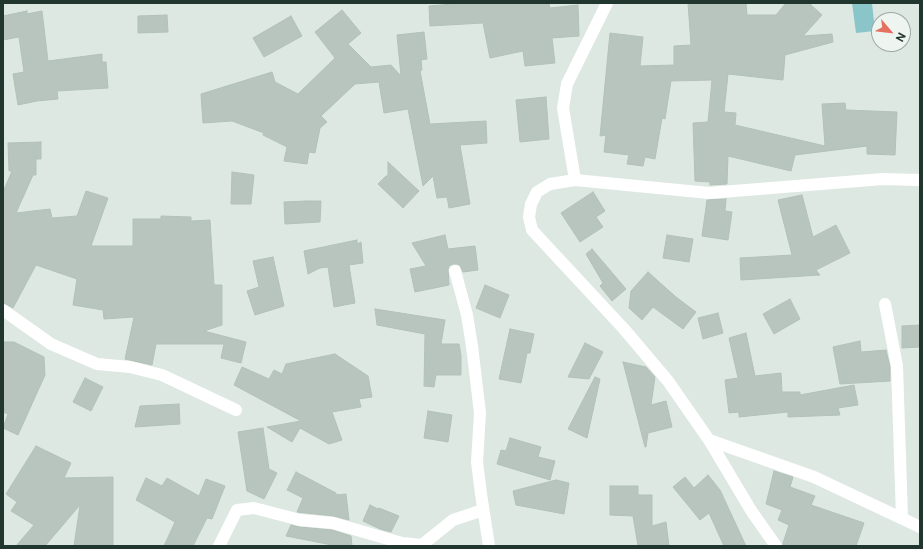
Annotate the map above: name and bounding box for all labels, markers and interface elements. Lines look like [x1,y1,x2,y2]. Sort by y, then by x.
north arrow [871,12,911,52]
text: N [893,31,908,44]

